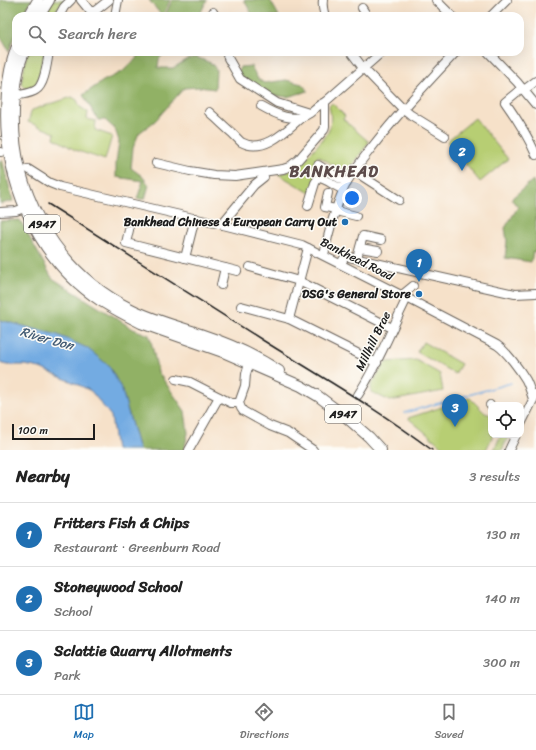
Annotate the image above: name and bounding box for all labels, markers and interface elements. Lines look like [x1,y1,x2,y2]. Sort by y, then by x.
search box [12,12,524,56]
text: Search here [58,21,137,47]
icon: search [26,23,48,45]
pin: 2 [449,138,475,171]
district label: BANKHEAD [289,157,379,186]
your location [342,188,362,208]
place label: Bankhead Chinese & European Carry Out [124,211,338,233]
road number: A947 [24,215,60,233]
marker: Bankhead Chinese & European Carry Out [340,217,350,227]
street label: Bankhead Road [316,231,398,287]
pin: 1 [406,249,432,282]
place label: DSG's General Store [302,283,412,305]
marker: DSG's General Store [414,289,424,299]
street label: Millhill Brae [349,307,397,375]
water label: River Don [18,320,78,358]
pin: 3 [442,394,468,427]
map controls [488,402,524,438]
button: locate [488,402,524,438]
road number: A947 [325,405,361,423]
text: 100 m [18,421,48,440]
scale bar [12,422,95,441]
text: Nearby [16,461,70,491]
text: 3 results [469,465,520,488]
text: Fritters Fish & Chips [54,510,189,536]
text: 1 [26,523,32,546]
text: 130 m [486,523,520,546]
text: Restaurant · Greenburn Road [54,536,220,559]
text: Stoneywood School [54,574,182,600]
text: 2 [25,587,33,610]
text: 140 m [485,587,520,610]
text: School [54,600,92,623]
text: Sclattie Quarry Allotments [54,638,232,664]
text: 3 [25,651,33,674]
text: 300 m [483,651,520,674]
text: Park [54,664,81,687]
tab: Map [73,701,95,744]
tab: Directions [240,701,289,744]
tab: Saved [434,701,463,744]

